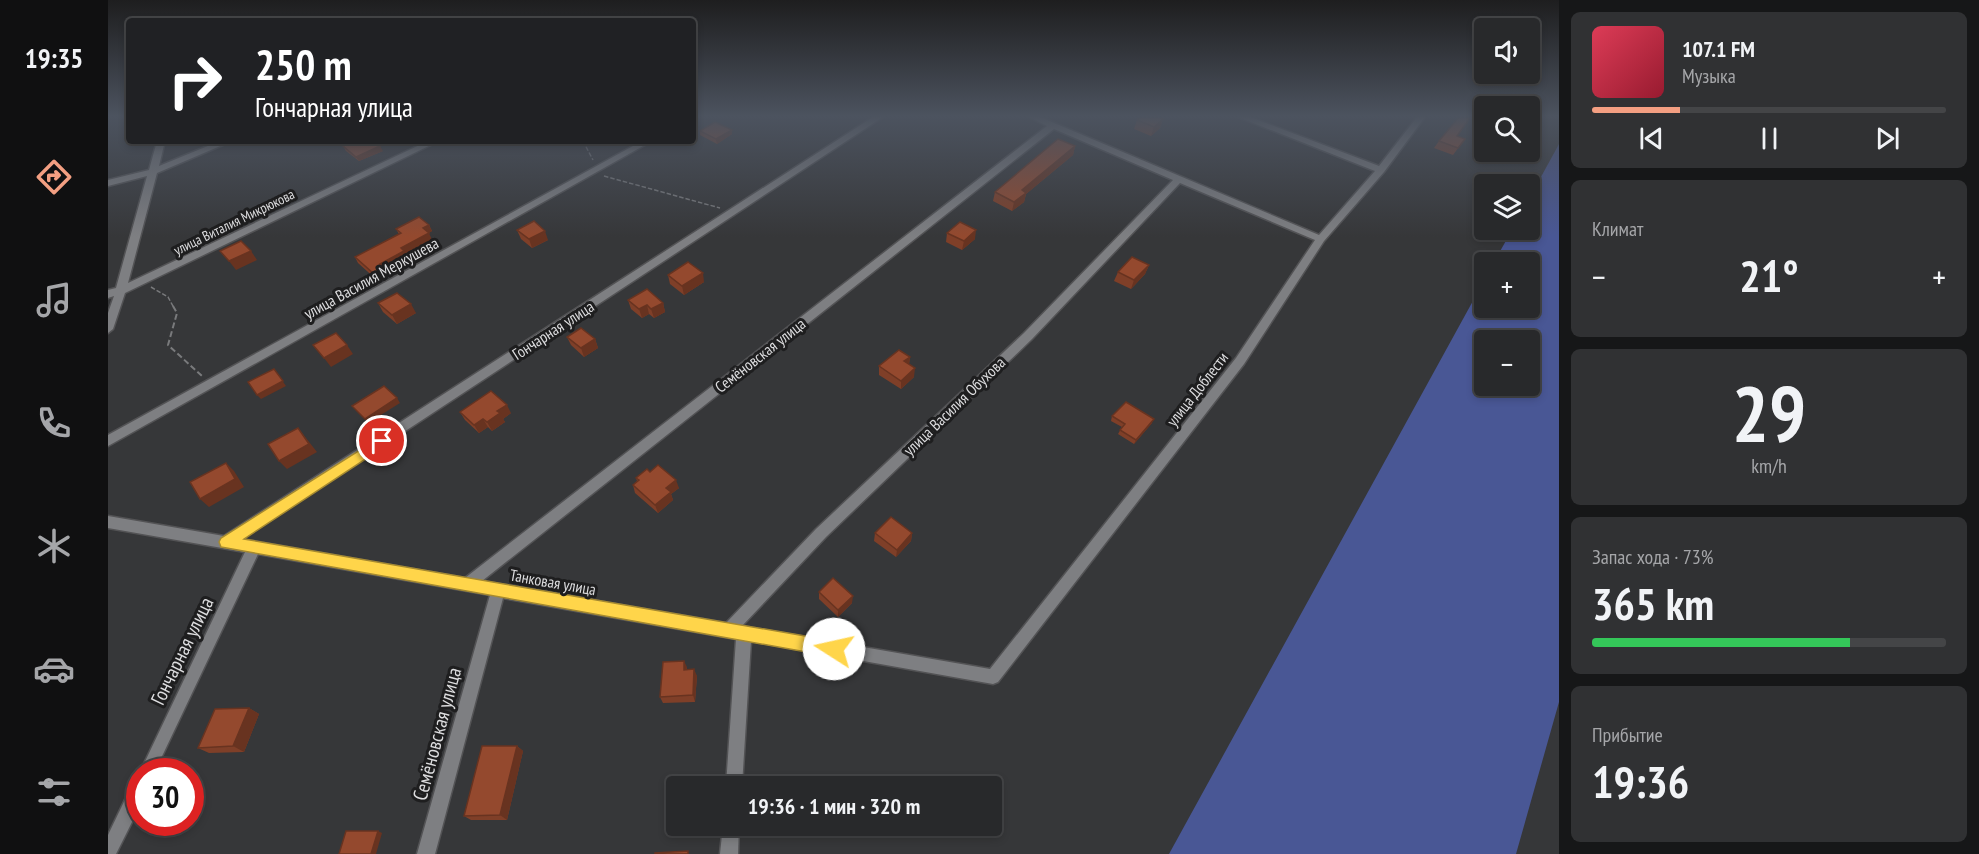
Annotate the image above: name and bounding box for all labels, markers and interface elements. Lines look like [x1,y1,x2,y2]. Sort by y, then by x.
map controls [1474,18,1540,396]
button: sound [1474,18,1540,84]
text: 107.1 FM [1682,35,1755,63]
text: 250 m [255,37,352,92]
text: 19:35 [25,41,83,75]
icon: right [156,42,234,120]
text: Музыка [1682,63,1736,89]
text: Гончарная улица [255,90,413,124]
button: search [1474,96,1540,162]
icon: previous [1635,122,1668,155]
icon: pause [1753,122,1786,155]
icon: next [1871,122,1904,155]
icon: directions [33,156,75,198]
button: layers [1474,174,1540,240]
street label: улица Виталия Микрюкова [171,185,297,259]
text: Климат [1592,216,1643,242]
street label: улица Василия Меркушева [300,233,442,323]
text: 21° [1739,246,1799,304]
button: + [1474,252,1540,318]
text: − [1592,255,1606,298]
text: + [1932,255,1946,298]
icon: music [33,279,75,321]
street label: Гончарная улица [508,296,598,364]
street label: Семёновская улица [711,313,809,397]
button: − [1474,330,1540,396]
street label: улица Доблести [1162,348,1232,430]
street label: улица Василия Обухова [899,352,1009,460]
text: 29 [1732,363,1806,464]
icon: phone [33,402,75,444]
pin [356,415,407,466]
icon: arrive [365,424,398,457]
text: km/h [1751,453,1787,479]
icon: climate [33,525,75,567]
text: Запас хода · 73% [1592,544,1713,570]
street label: Танковая улица [508,565,598,599]
text: 365 km [1592,574,1714,632]
street label: Гончарная улица [145,593,219,709]
position arrow [802,617,866,681]
icon: car [33,648,75,690]
street label: Семёновская улица [407,665,467,803]
text: Прибытие [1592,722,1663,748]
text: 19:36 [1592,752,1689,810]
speed limit sign: 30 [126,758,204,836]
icon: filters [33,771,75,813]
text: 19:36 · 1 мин · 320 m [748,792,920,820]

